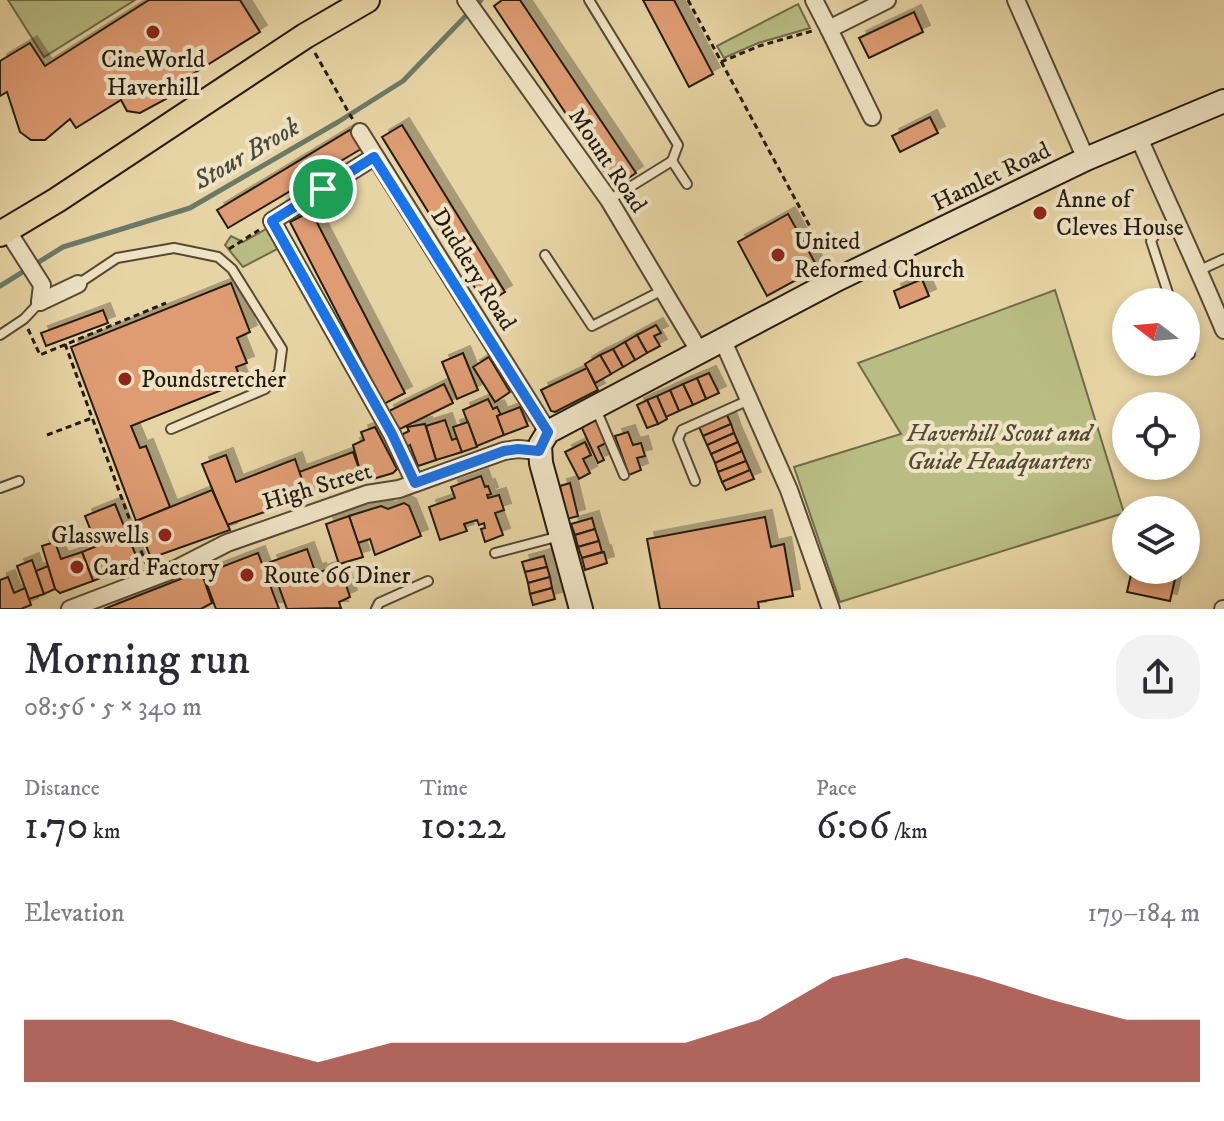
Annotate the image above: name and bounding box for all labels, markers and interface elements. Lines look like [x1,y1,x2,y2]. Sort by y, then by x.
marker: CineWorld Haverhill [144,23,162,41]
place label: CineWorld Haverhill [101,45,205,103]
street label: Mount Road [561,103,653,219]
water label: Stour Brook [187,111,306,198]
street label: Hamlet Road [927,135,1056,218]
pin [289,155,357,223]
icon: arrive [301,167,345,211]
place label: Anne of Cleves House [1056,185,1184,243]
street label: Duddery Road [424,203,523,336]
marker: Anne of Cleves House [1031,204,1049,222]
place label: United Reformed Church [794,227,965,285]
marker: United Reformed Church [769,246,787,264]
north arrow [1112,288,1200,376]
map controls [1112,288,1200,584]
place label: Poundstretcher [141,365,286,395]
marker: Poundstretcher [116,370,134,388]
button: locate [1112,392,1200,480]
park label: Haverhill Scout and Guide Headquarters [906,419,1095,477]
street label: High Street [259,456,376,518]
button: layers [1112,496,1200,584]
place label: Glasswells [51,521,149,551]
marker: Glasswells [156,526,174,544]
place label: Card Factory [93,553,220,583]
marker: Card Factory [68,558,86,576]
place label: Route 66 Diner [263,561,410,591]
marker: Route 66 Diner [238,566,256,584]
text: Morning run [24,633,250,688]
button: share [1116,635,1200,719]
text: 08:56 · 5 × 340 m [24,691,202,724]
text: Distance [24,775,100,802]
text: Time [420,775,468,802]
text: Pace [816,775,857,802]
text: 1.70 [24,802,88,852]
text: 10:22 [420,802,506,852]
text: 6:06 [816,802,890,852]
text: km [88,818,121,845]
text: /km [890,818,928,845]
text: Elevation [24,897,125,930]
text: 179–184 m [1087,897,1200,930]

